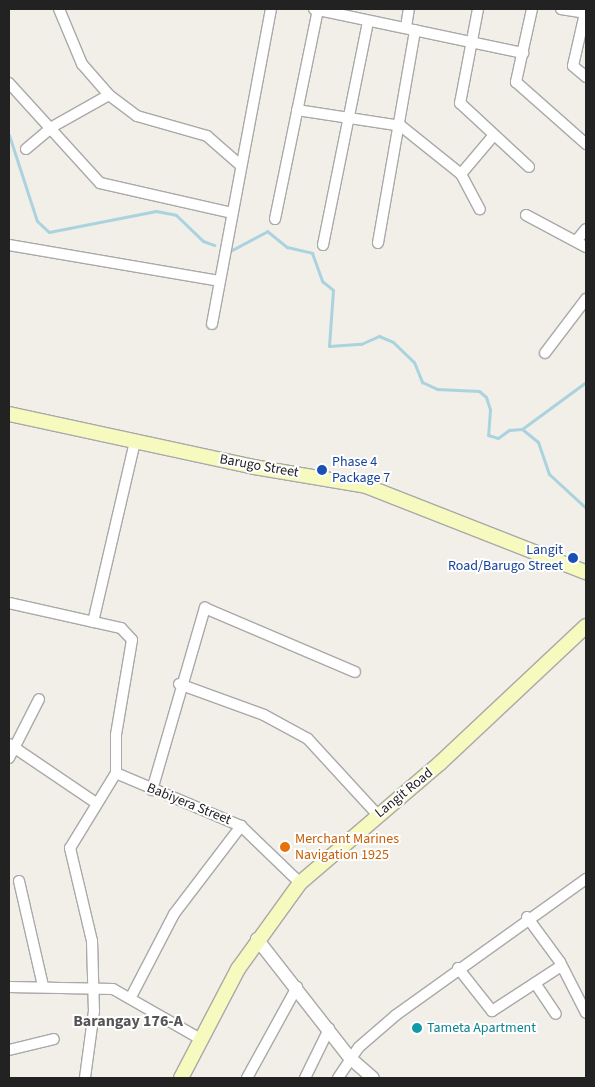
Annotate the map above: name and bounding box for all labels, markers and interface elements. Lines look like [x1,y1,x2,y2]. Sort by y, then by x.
street label: Barugo Street [218,451,300,481]
place label: Phase 4 Package 7 [332,454,390,487]
marker: Phase 4 Package 7 [316,464,328,476]
place label: Langit Road/Barugo Street [448,542,563,574]
marker: Langit Road/Barugo Street [567,552,579,564]
street label: Langit Road [372,765,436,821]
street label: Babiyera Street [144,779,234,829]
place label: Merchant Marines Navigation 1925 [295,831,399,864]
marker: Merchant Marines Navigation 1925 [279,841,291,853]
district label: Barangay 176-A [73,1011,183,1031]
place label: Tameta Apartment [427,1020,536,1036]
marker: Tameta Apartment [411,1022,423,1034]

